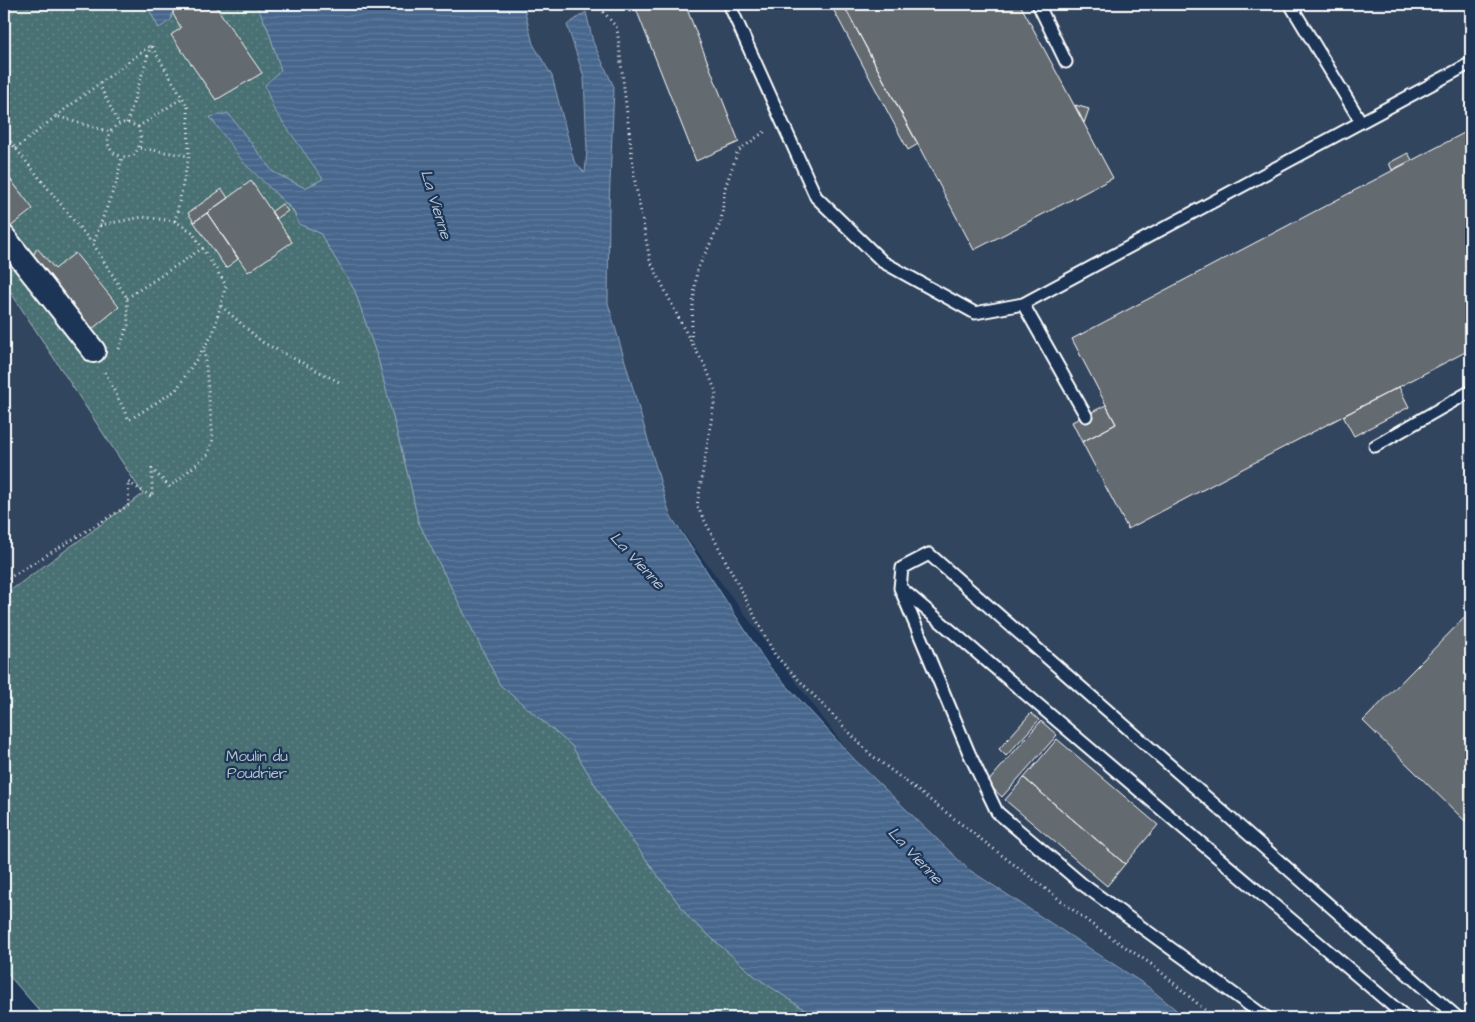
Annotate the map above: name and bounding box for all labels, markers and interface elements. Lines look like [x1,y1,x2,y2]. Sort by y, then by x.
water label: La Vienne [415,167,457,243]
water label: La Vienne [605,527,671,595]
park label: Moulin du Poudrier [226,746,288,784]
water label: La Vienne [883,822,949,890]

